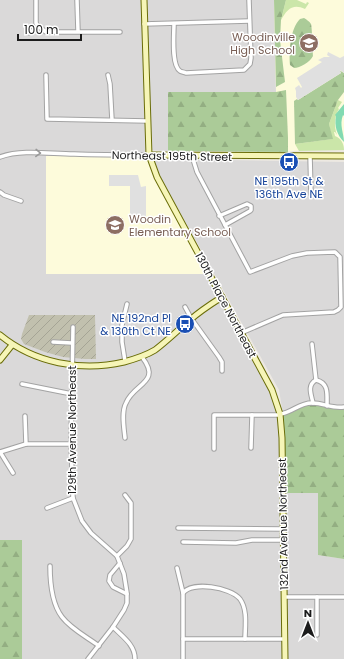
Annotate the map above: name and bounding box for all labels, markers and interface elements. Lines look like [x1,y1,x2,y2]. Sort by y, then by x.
scale bar [18,16,81,42]
text: 100 m [24,21,58,38]
place label: Woodinville High School [230,29,295,58]
school or university icon: Woodinville High School [298,32,320,54]
street label: Northeast 195th Street [112,147,232,165]
one-way arrow [35,149,41,157]
bus stop icon: NE 195th St & 136th Ave NE [278,151,300,173]
place label: NE 195th St & 136th Ave NE [254,173,324,202]
place label: Woodin Elementary School [129,211,231,240]
school or university icon: Woodin Elementary School [104,214,126,236]
street label: 130th Place Northeast [191,249,261,361]
place label: NE 192nd Pl & 130th Ct NE [100,310,171,339]
bus stop icon: NE 192nd Pl & 130th Ct NE [174,313,196,335]
street label: 129th Avenue Northeast [64,366,80,494]
street label: 132nd Avenue Northeast [274,458,292,590]
north arrow [288,603,328,643]
text: N [304,605,312,621]

